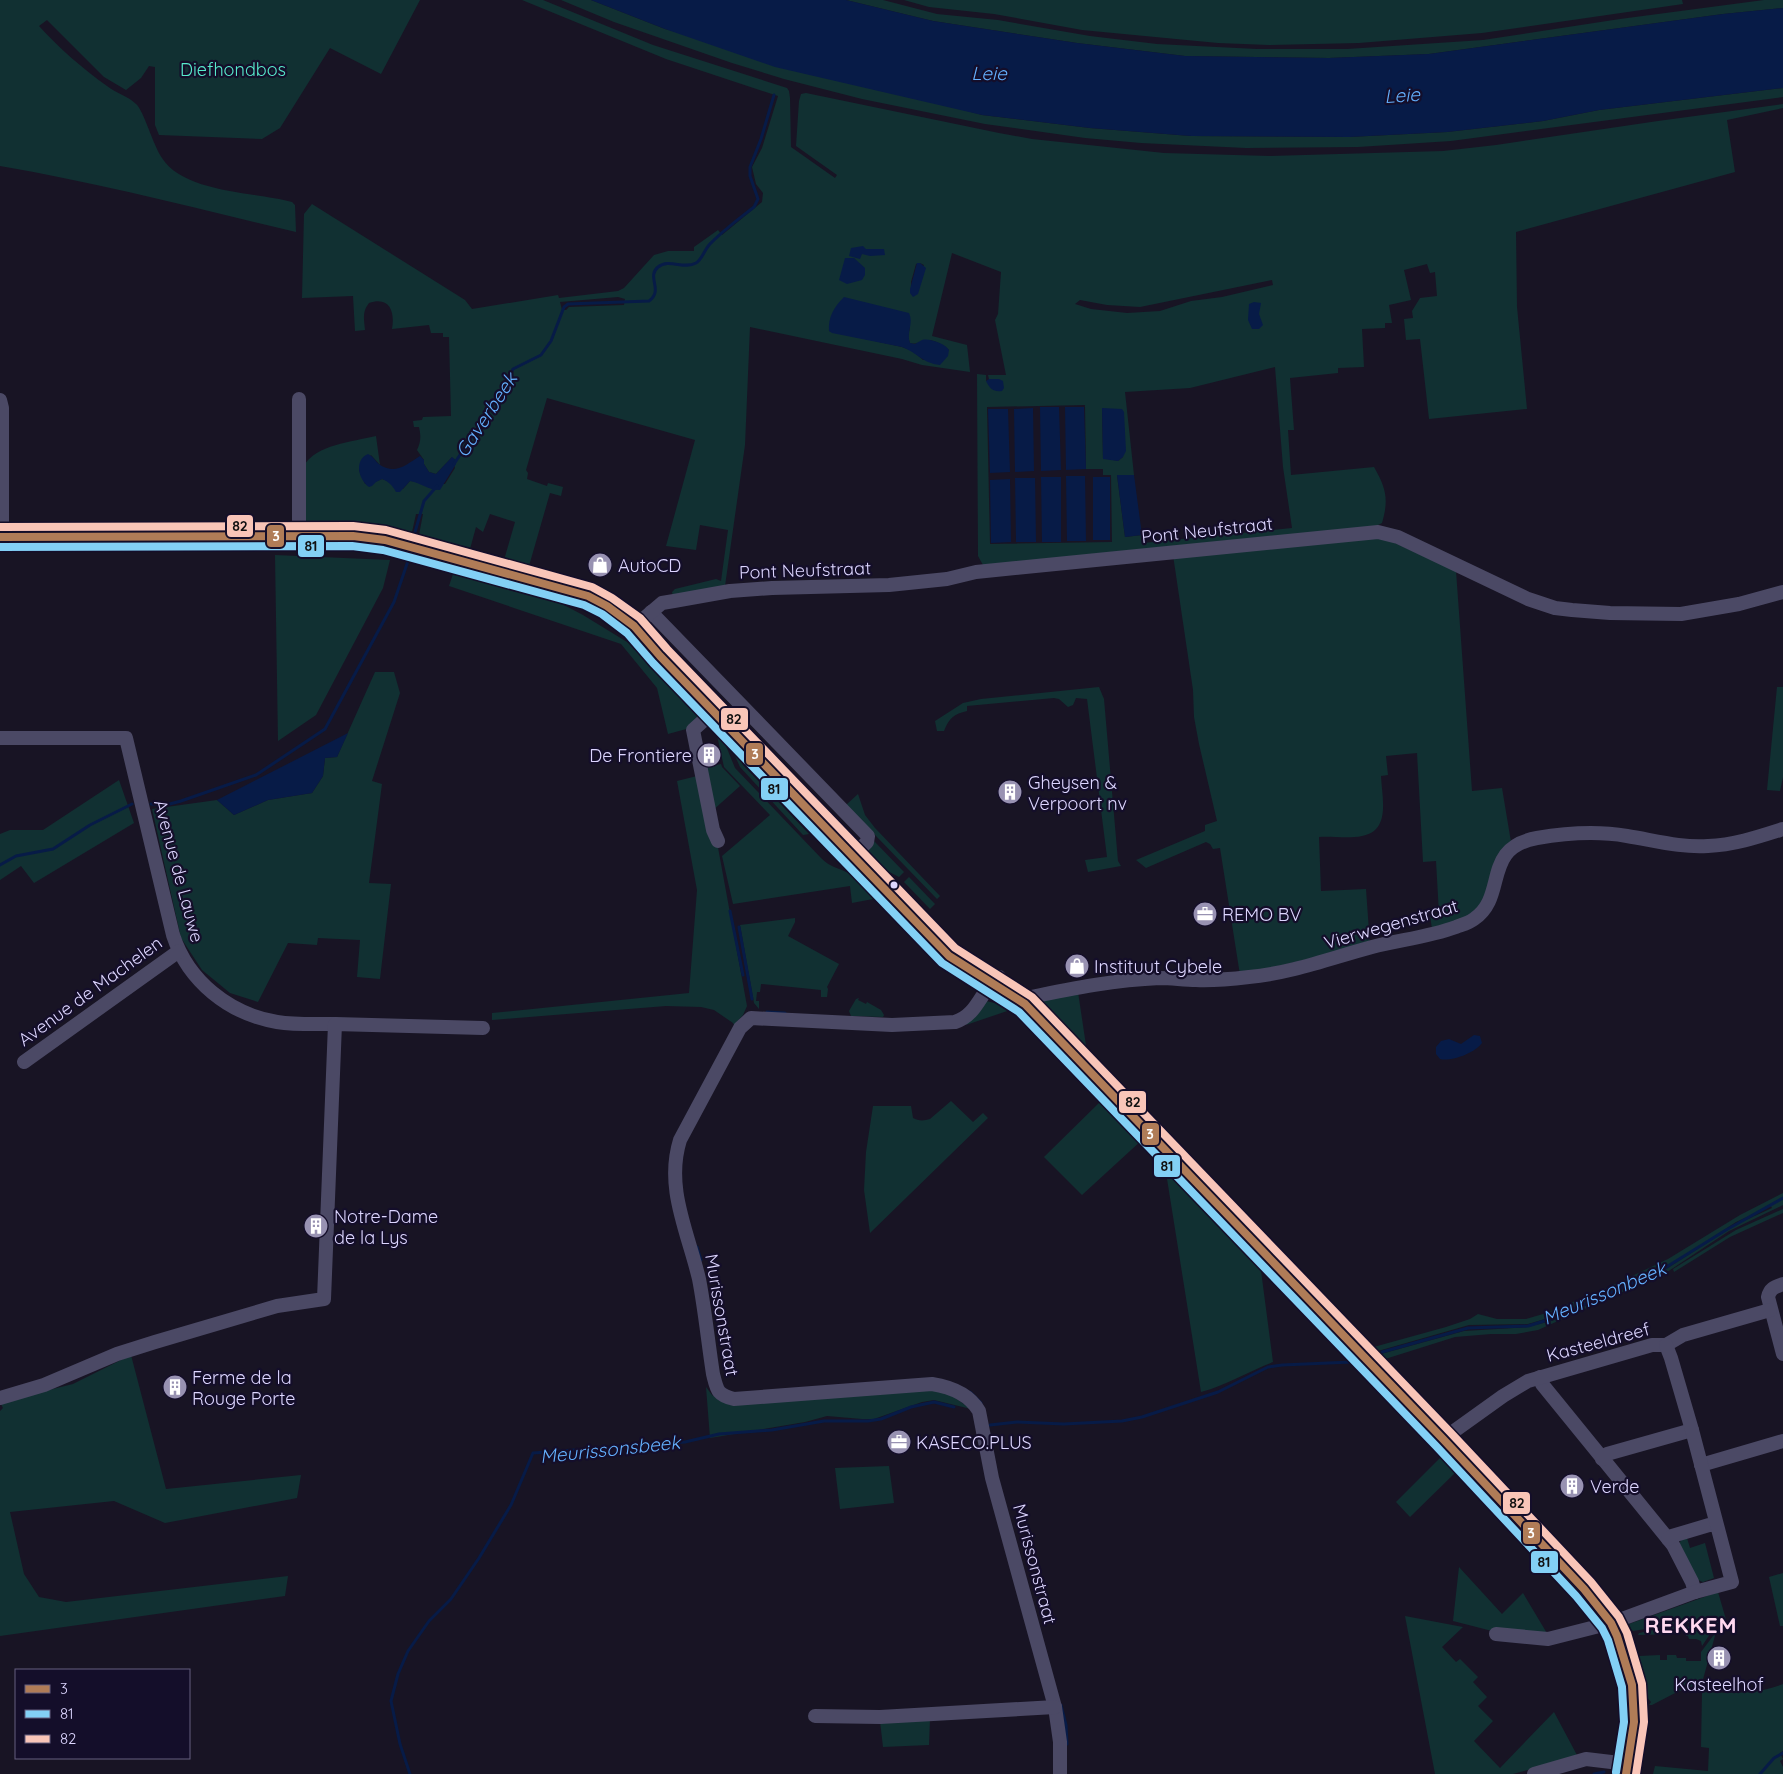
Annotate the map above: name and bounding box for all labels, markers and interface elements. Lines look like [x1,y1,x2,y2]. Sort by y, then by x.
park label: Diefhondbos [180,58,286,81]
water label: Leie [971,61,1008,85]
water label: Leie [1383,82,1422,108]
water label: Gaverbeek [450,367,523,462]
street label: Pont Neufstraat [1140,512,1274,548]
line badge: 82 [226,514,254,538]
text: 82 [232,517,248,535]
line badge: 3 [266,524,285,548]
text: 3 [272,527,280,545]
line badge: 81 [297,534,325,558]
text: 81 [304,537,318,555]
shop icon: AutoCD [587,552,613,578]
place label: AutoCD [618,554,681,577]
street label: Pont Neufstraat [739,556,871,584]
line badge: 82 [720,707,749,731]
text: 82 [726,710,742,728]
building icon: De Frontiere [696,742,722,768]
line badge: 3 [745,742,764,766]
place label: De Frontiere [589,744,692,767]
text: 3 [751,745,759,763]
place label: Gheysen & Verpoort nv [1028,771,1127,815]
line badge: 81 [760,777,789,801]
building icon: Gheysen & Verpoort nv [997,779,1023,805]
text: 81 [767,780,781,798]
street label: Avenue de Lauwe [149,797,209,945]
unlabelled marker [889,880,899,890]
street label: Vierwegenstraat [1321,894,1461,954]
office icon: REMO BV [1192,901,1218,927]
place label: REMO BV [1222,903,1301,926]
street label: Avenue de Machelen [13,931,167,1051]
shop icon: Instituut Cybele [1064,953,1090,979]
place label: Instituut Cybele [1094,955,1222,978]
line badge: 82 [1118,1090,1147,1114]
text: 82 [1125,1093,1141,1111]
line badge: 3 [1141,1122,1160,1146]
text: 3 [1146,1125,1154,1143]
line badge: 81 [1153,1154,1181,1178]
text: 81 [1160,1157,1174,1175]
place label: Notre-Dame de la Lys [334,1205,438,1249]
building icon: Notre-Dame de la Lys [303,1213,329,1239]
street label: Murissonstraat [700,1252,744,1378]
water label: Meurissonbeek [1539,1255,1671,1330]
street label: Kasteeldreef [1544,1317,1653,1367]
place label: Ferme de la Rouge Porte [192,1366,295,1410]
building icon: Ferme de la Rouge Porte [162,1374,188,1400]
office icon: KASECO.PLUS [886,1429,912,1455]
water label: Meurissonsbeek [539,1430,683,1468]
place label: KASECO.PLUS [916,1431,1032,1454]
building icon: Verde [1559,1473,1585,1499]
place label: Verde [1590,1475,1639,1498]
line badge: 82 [1502,1491,1531,1515]
text: 82 [1509,1494,1525,1512]
street label: Murissonstraat [1008,1501,1062,1627]
line badge: 3 [1522,1521,1541,1545]
text: 3 [1527,1524,1535,1542]
line badge: 81 [1530,1550,1559,1574]
text: 81 [1537,1553,1551,1571]
district label: REKKEM [1644,1611,1738,1639]
building icon: Kasteelhof [1706,1645,1732,1671]
legend [15,1669,190,1759]
place label: Kasteelhof [1674,1673,1764,1696]
text: 3 [60,1679,68,1698]
text: 81 [60,1704,74,1723]
text: 82 [60,1729,76,1748]

